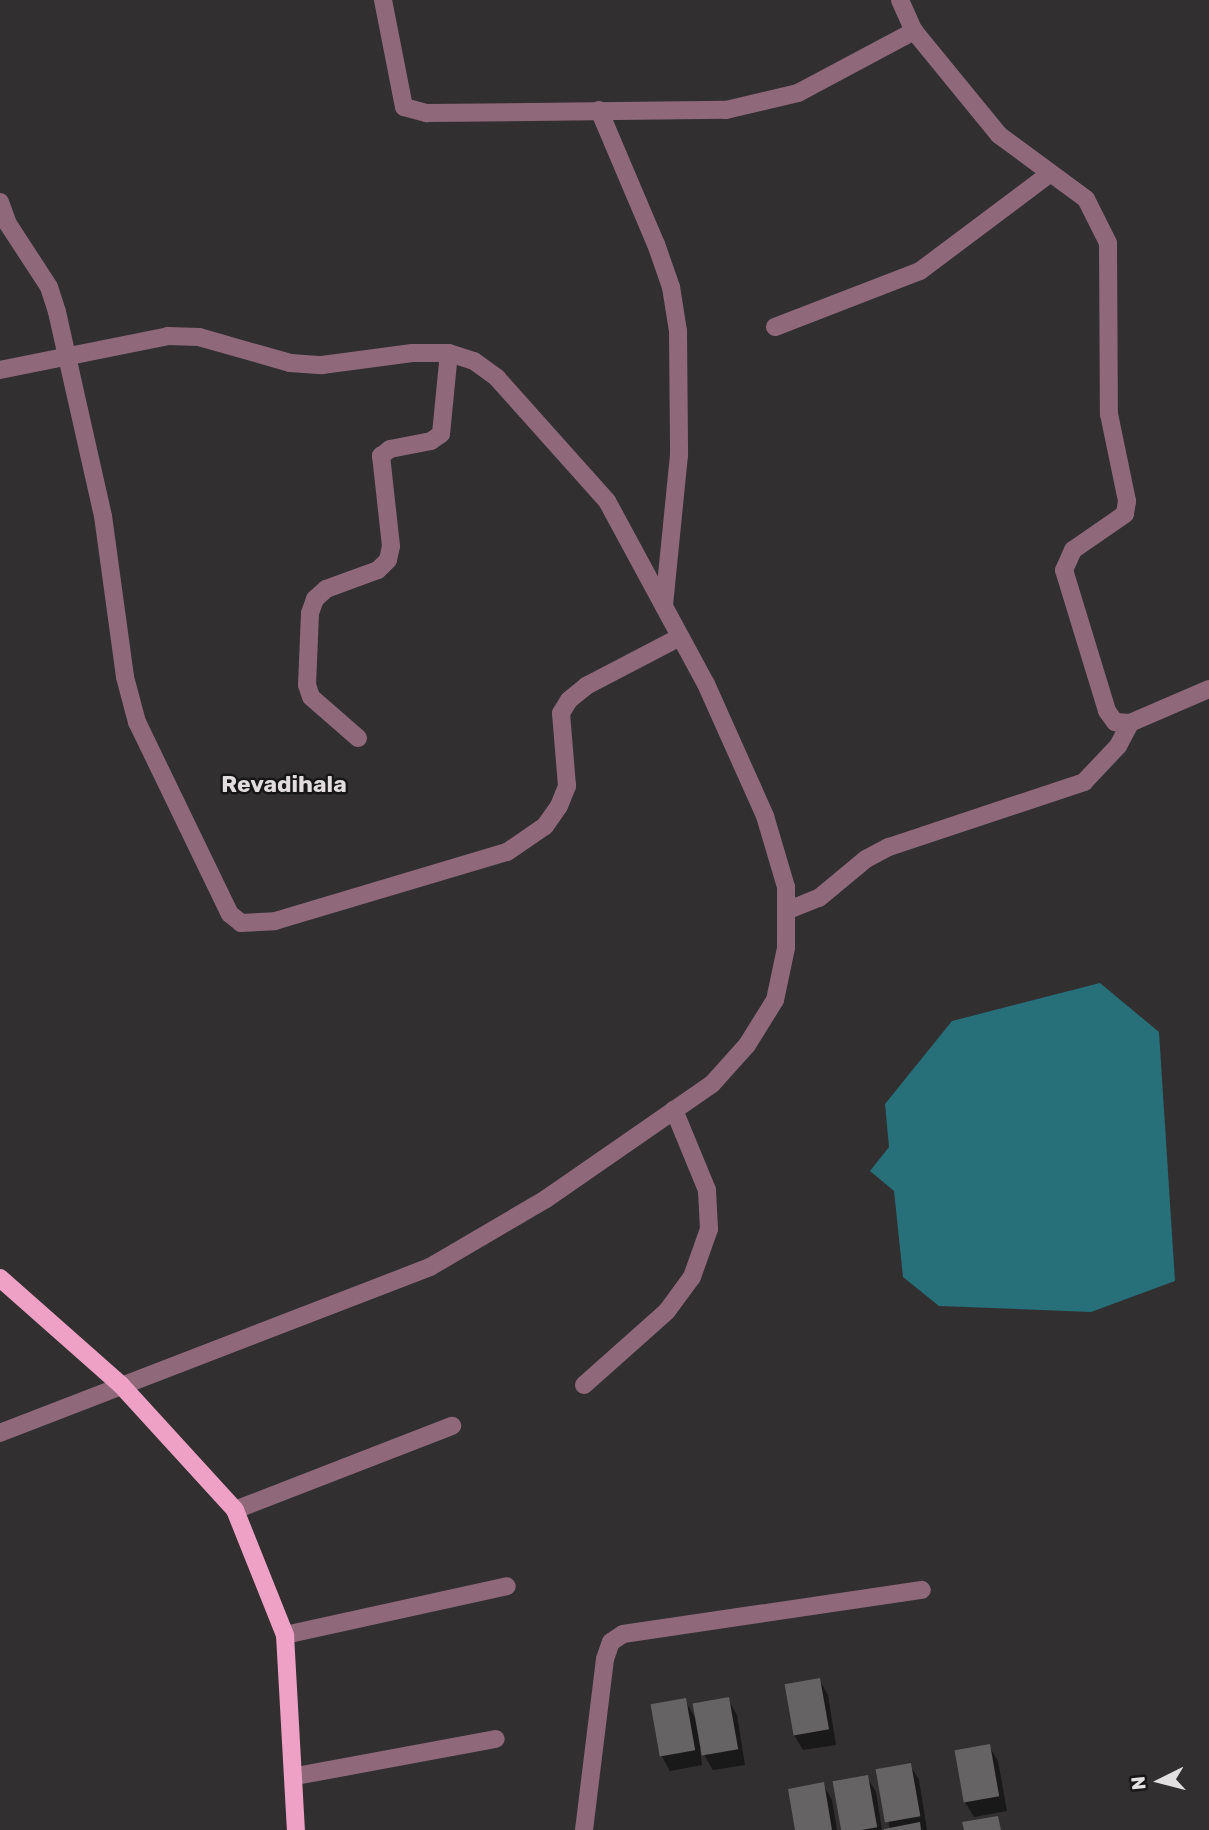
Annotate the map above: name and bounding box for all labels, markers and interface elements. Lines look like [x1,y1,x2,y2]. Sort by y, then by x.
district label: Revadihala [221,770,347,798]
north arrow [1125,1746,1195,1816]
text: N [1126,1775,1151,1791]

